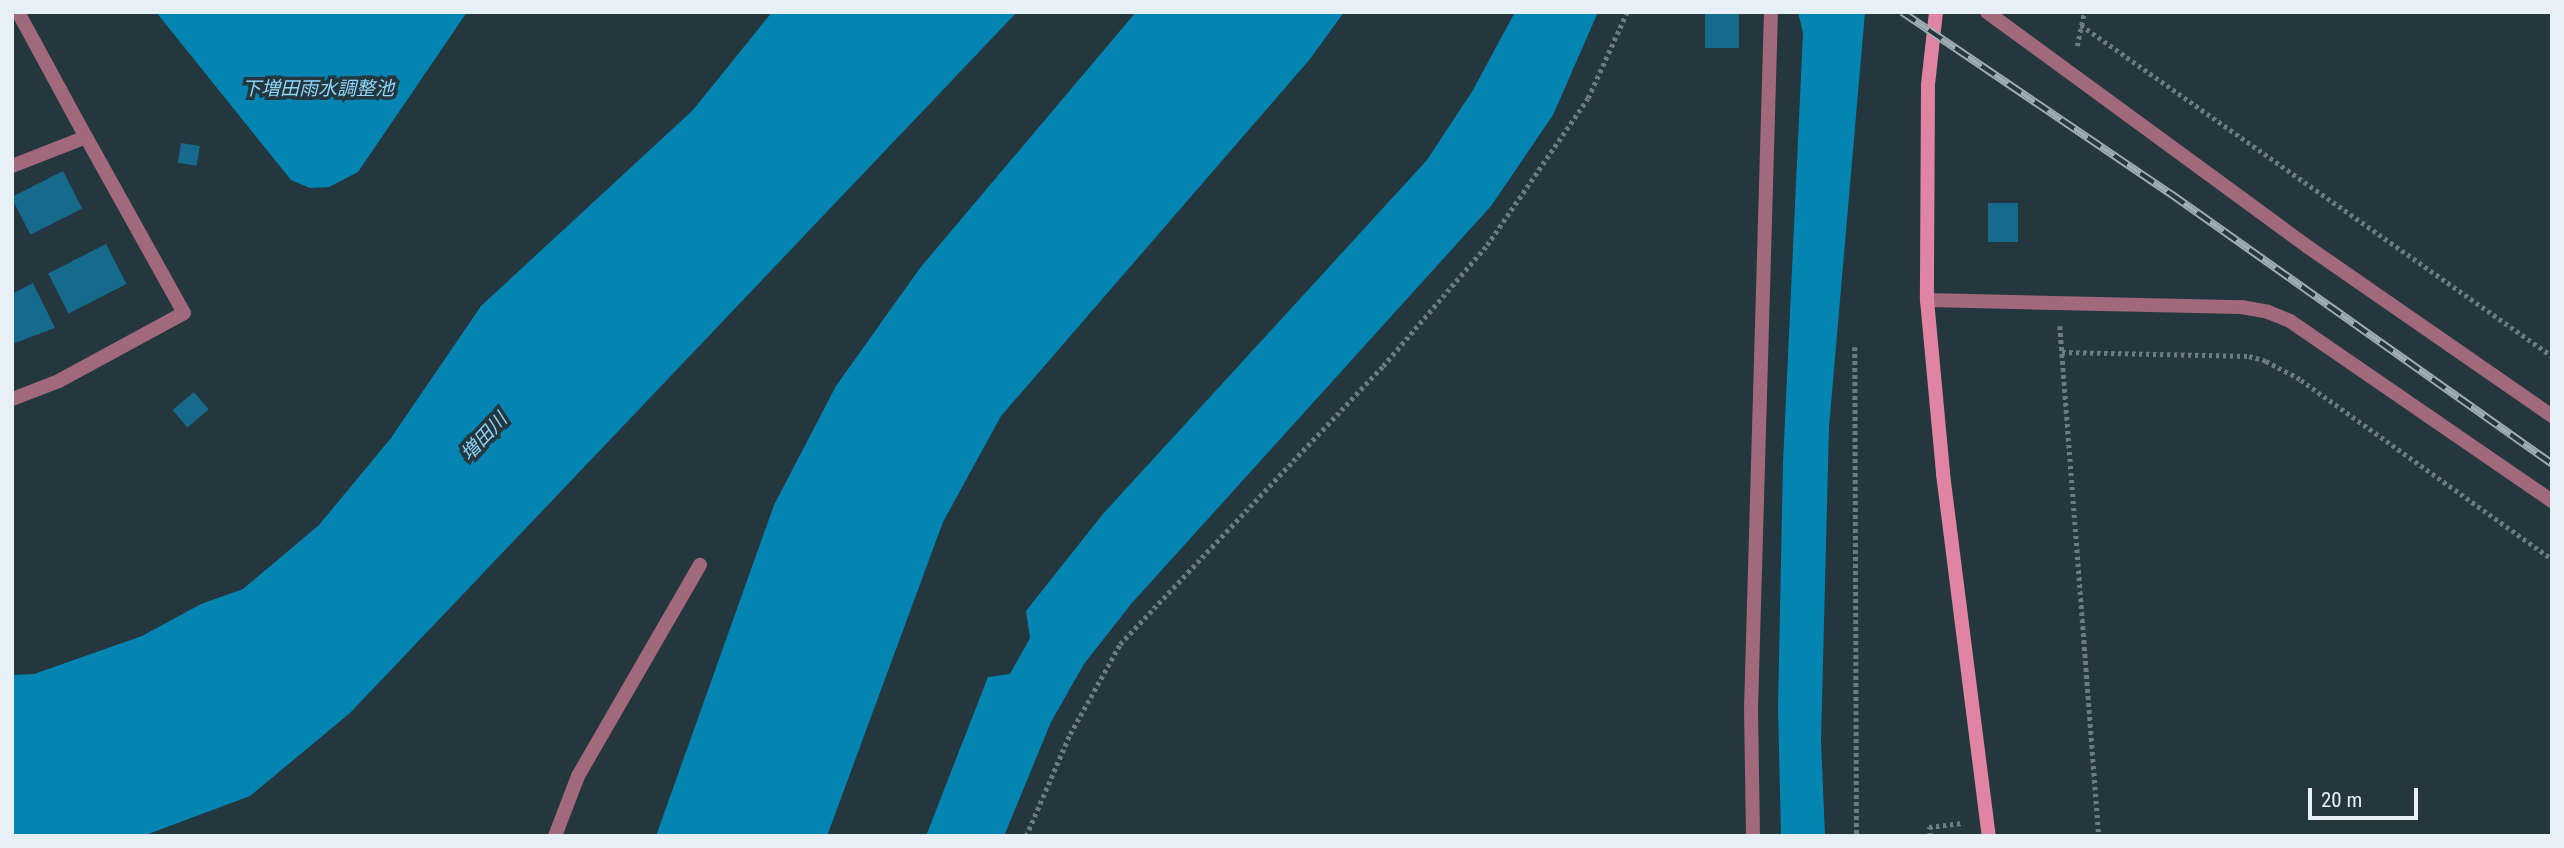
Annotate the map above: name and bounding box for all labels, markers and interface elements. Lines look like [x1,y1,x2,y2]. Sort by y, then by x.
water label: 下増田雨水調整池 [242,78,394,100]
water label: 増田川 [456,408,512,466]
scale bar [2312,774,2422,818]
text: 20 m [2321,788,2362,812]

